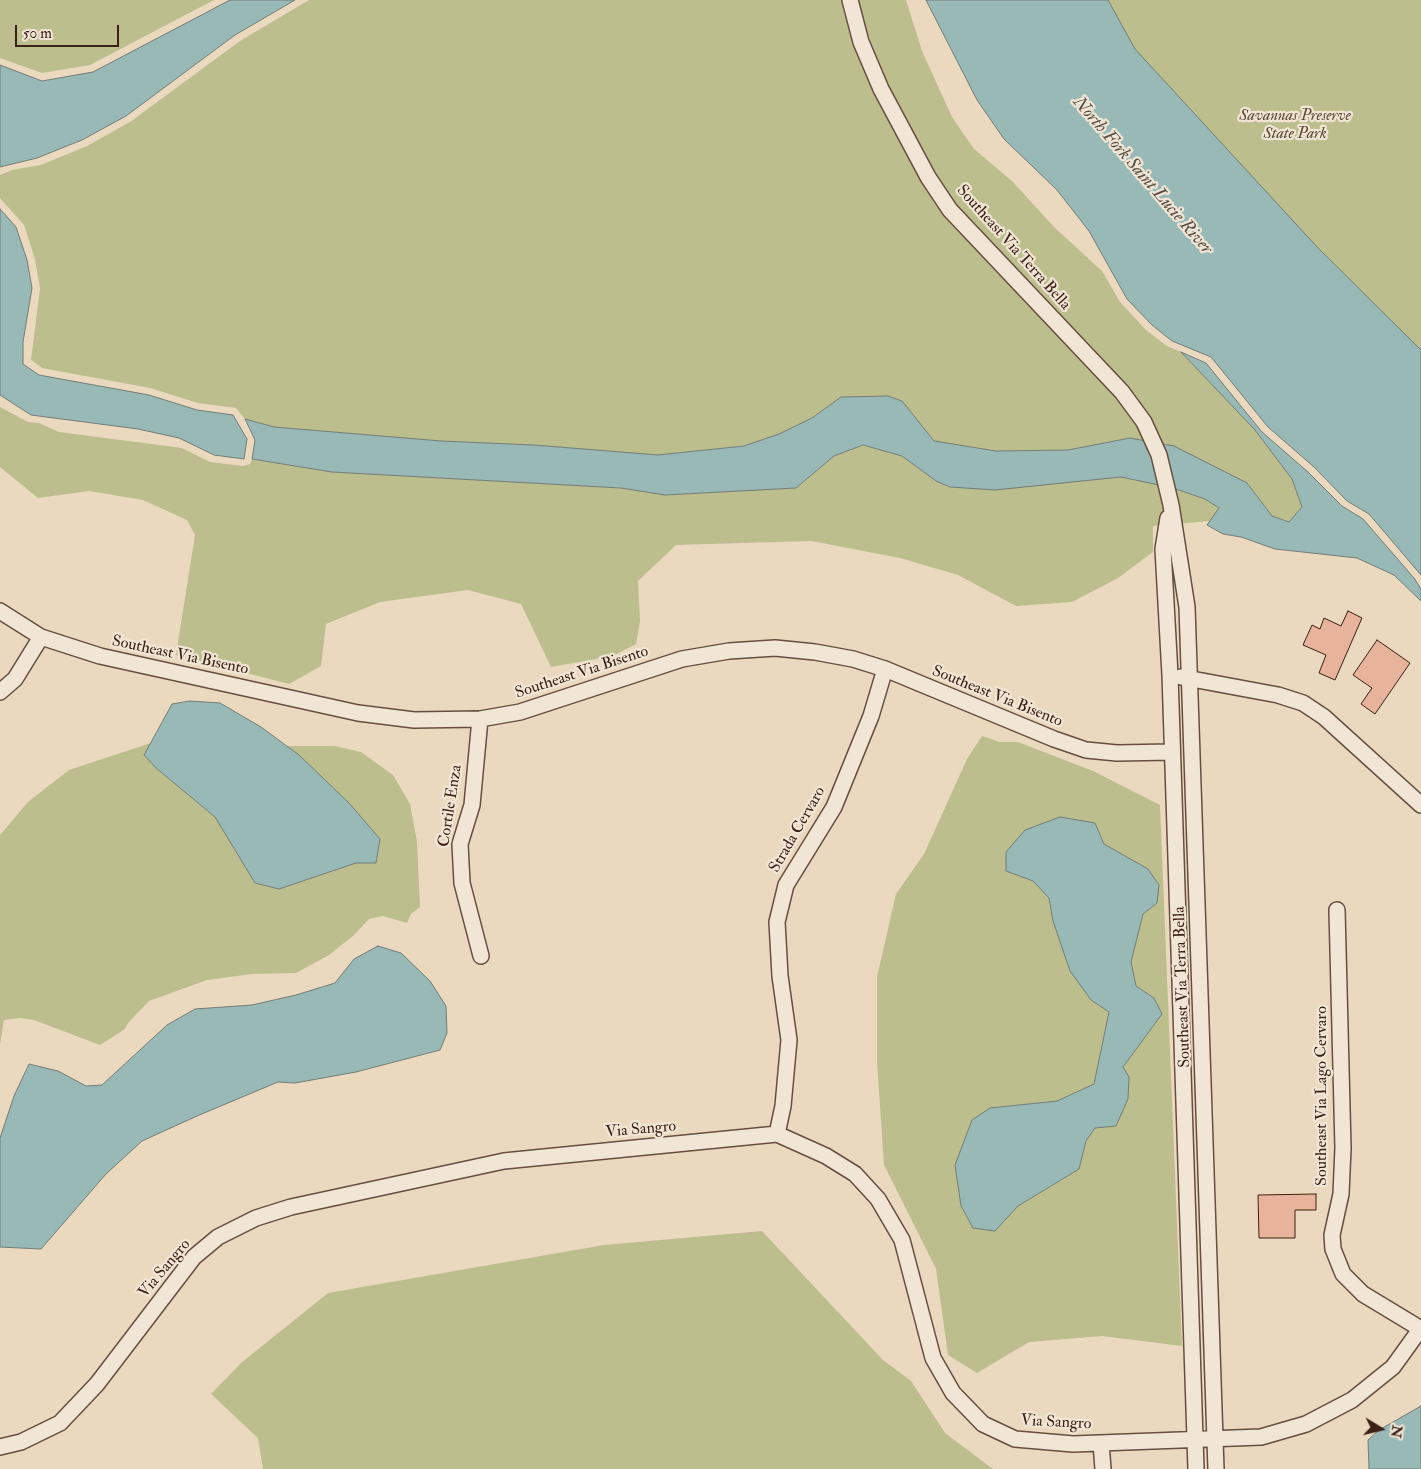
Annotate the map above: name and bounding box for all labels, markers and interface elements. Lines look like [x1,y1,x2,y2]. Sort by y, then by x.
scale bar [18,15,121,47]
text: 50 m [23,24,52,43]
water label: North Fork Saint Lucie River [1068,93,1216,259]
park label: Savannas Preserve State Park [1239,107,1351,145]
street label: Southeast Via Terra Bella [952,182,1074,314]
street label: Southeast Via Bisento [110,632,250,680]
street label: Southeast Via Bisento [513,642,651,704]
street label: Southeast Via Bisento [929,662,1065,732]
street label: Cortile Enza [435,764,467,848]
street label: Strada Cervaro [766,784,830,876]
street label: Southeast Via Terra Bella [1171,906,1195,1068]
street label: Southeast Via Lago Cervaro [1313,1006,1333,1186]
street label: Via Sangro [605,1117,677,1143]
street label: Via Sangro [135,1236,195,1302]
north arrow [1356,1404,1406,1454]
street label: Via Sangro [1020,1412,1092,1434]
text: N [1387,1424,1406,1439]

